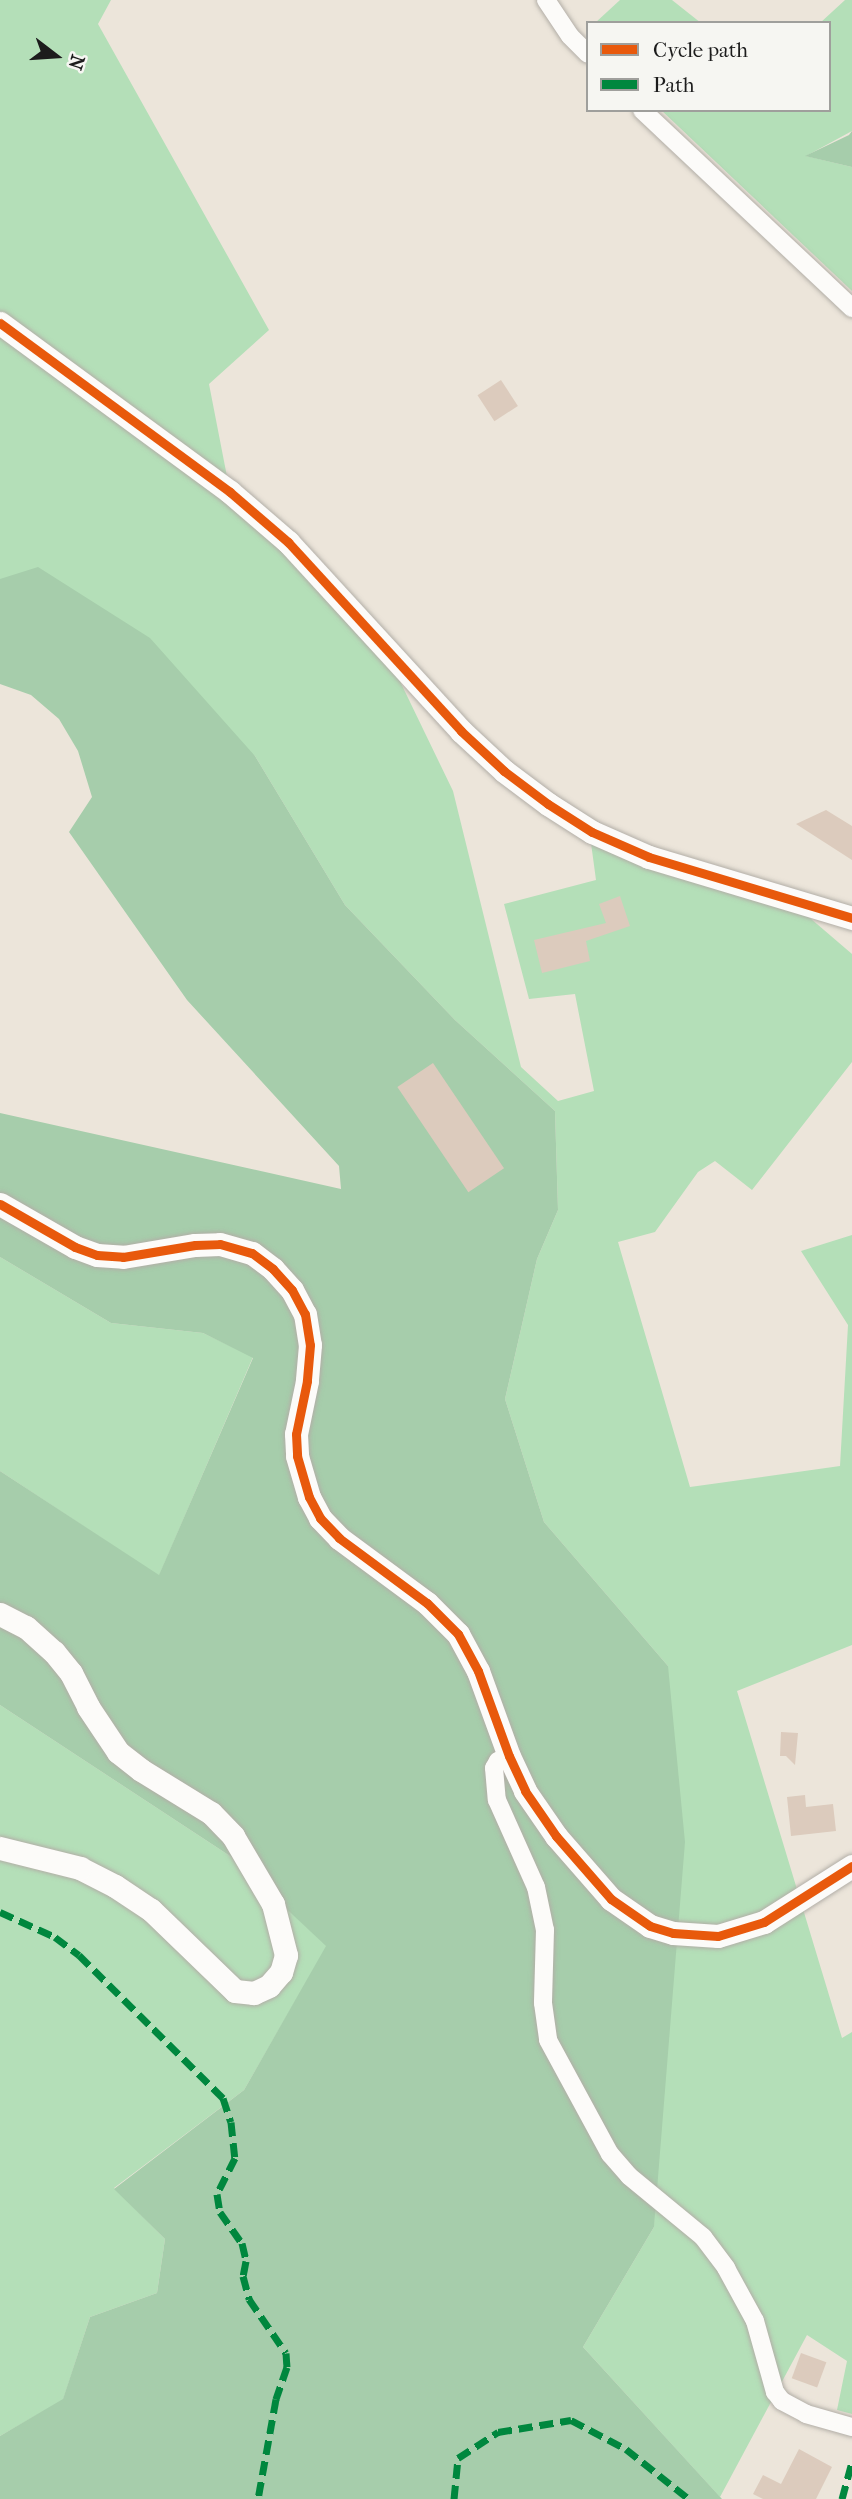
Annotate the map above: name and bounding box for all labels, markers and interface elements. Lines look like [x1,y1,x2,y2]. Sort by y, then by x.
north arrow [21,21,91,91]
legend [586,21,831,112]
text: Cycle path [653,38,748,62]
text: N [63,52,89,72]
text: Path [653,73,694,97]

